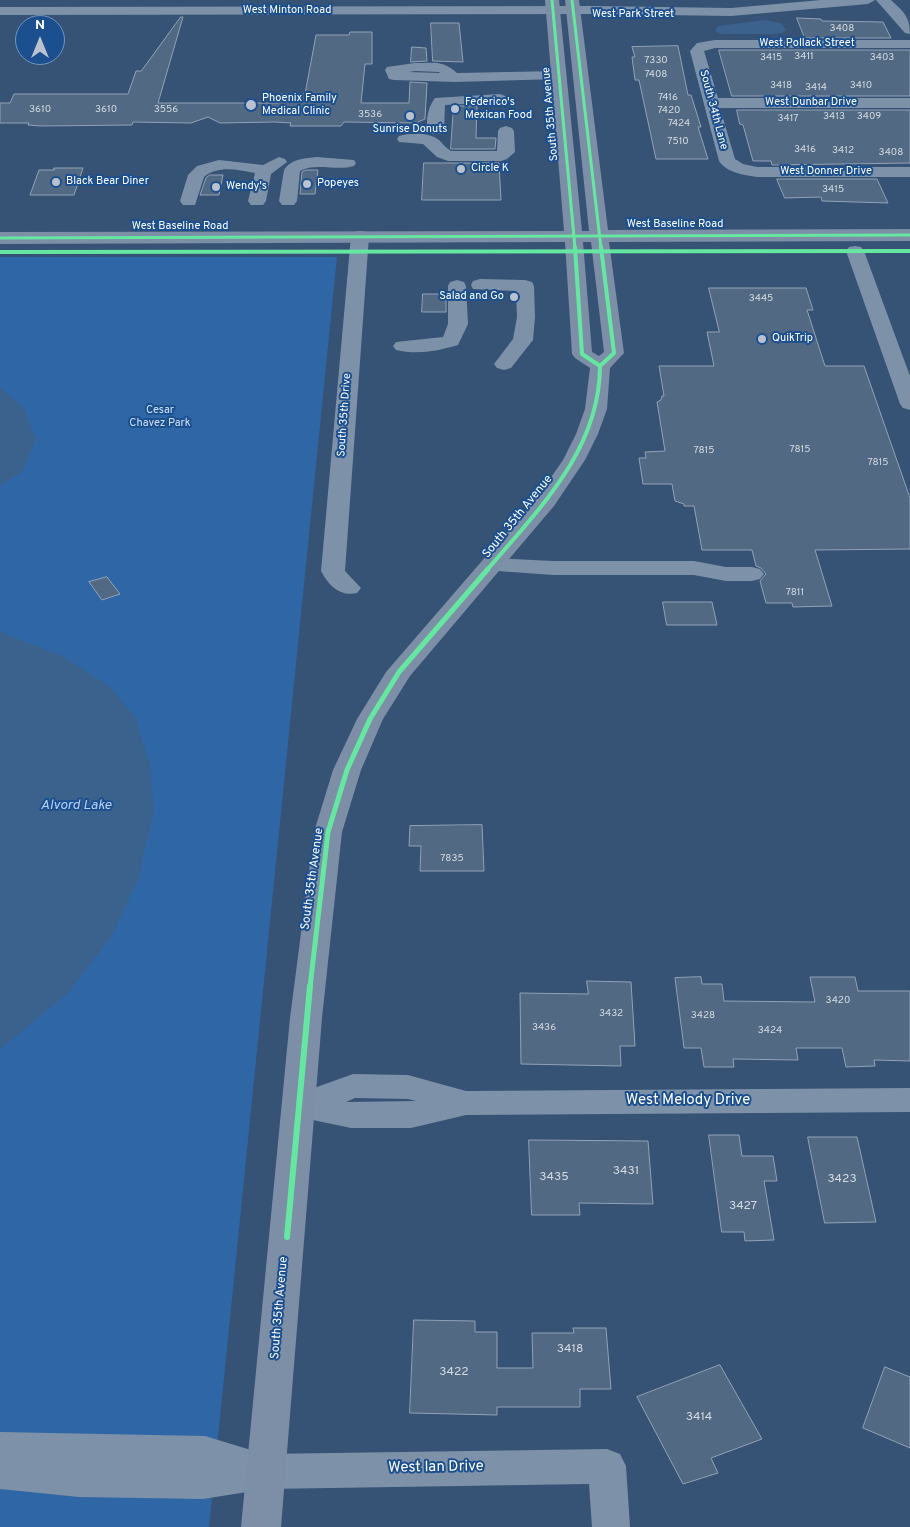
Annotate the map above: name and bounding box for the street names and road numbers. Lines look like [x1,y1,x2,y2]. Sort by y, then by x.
street label: West Minton Road [243,4,331,18]
street label: West Park Street [592,8,674,22]
street label: West Pollack Street [759,37,855,51]
street label: South 35th Avenue [540,66,562,162]
street label: South 34th Lane [696,69,730,151]
street label: West Dunbar Drive [765,96,857,110]
street label: West Donner Drive [780,165,872,179]
street label: West Baseline Road [627,218,723,232]
street label: West Baseline Road [132,220,228,234]
street label: South 35th Drive [335,373,355,457]
street label: South 35th Avenue [480,472,556,562]
street label: South 35th Avenue [299,827,327,931]
street label: West Melody Drive [626,1092,750,1110]
street label: South 35th Avenue [268,1256,292,1360]
street label: West Ian Drive [388,1458,484,1478]

